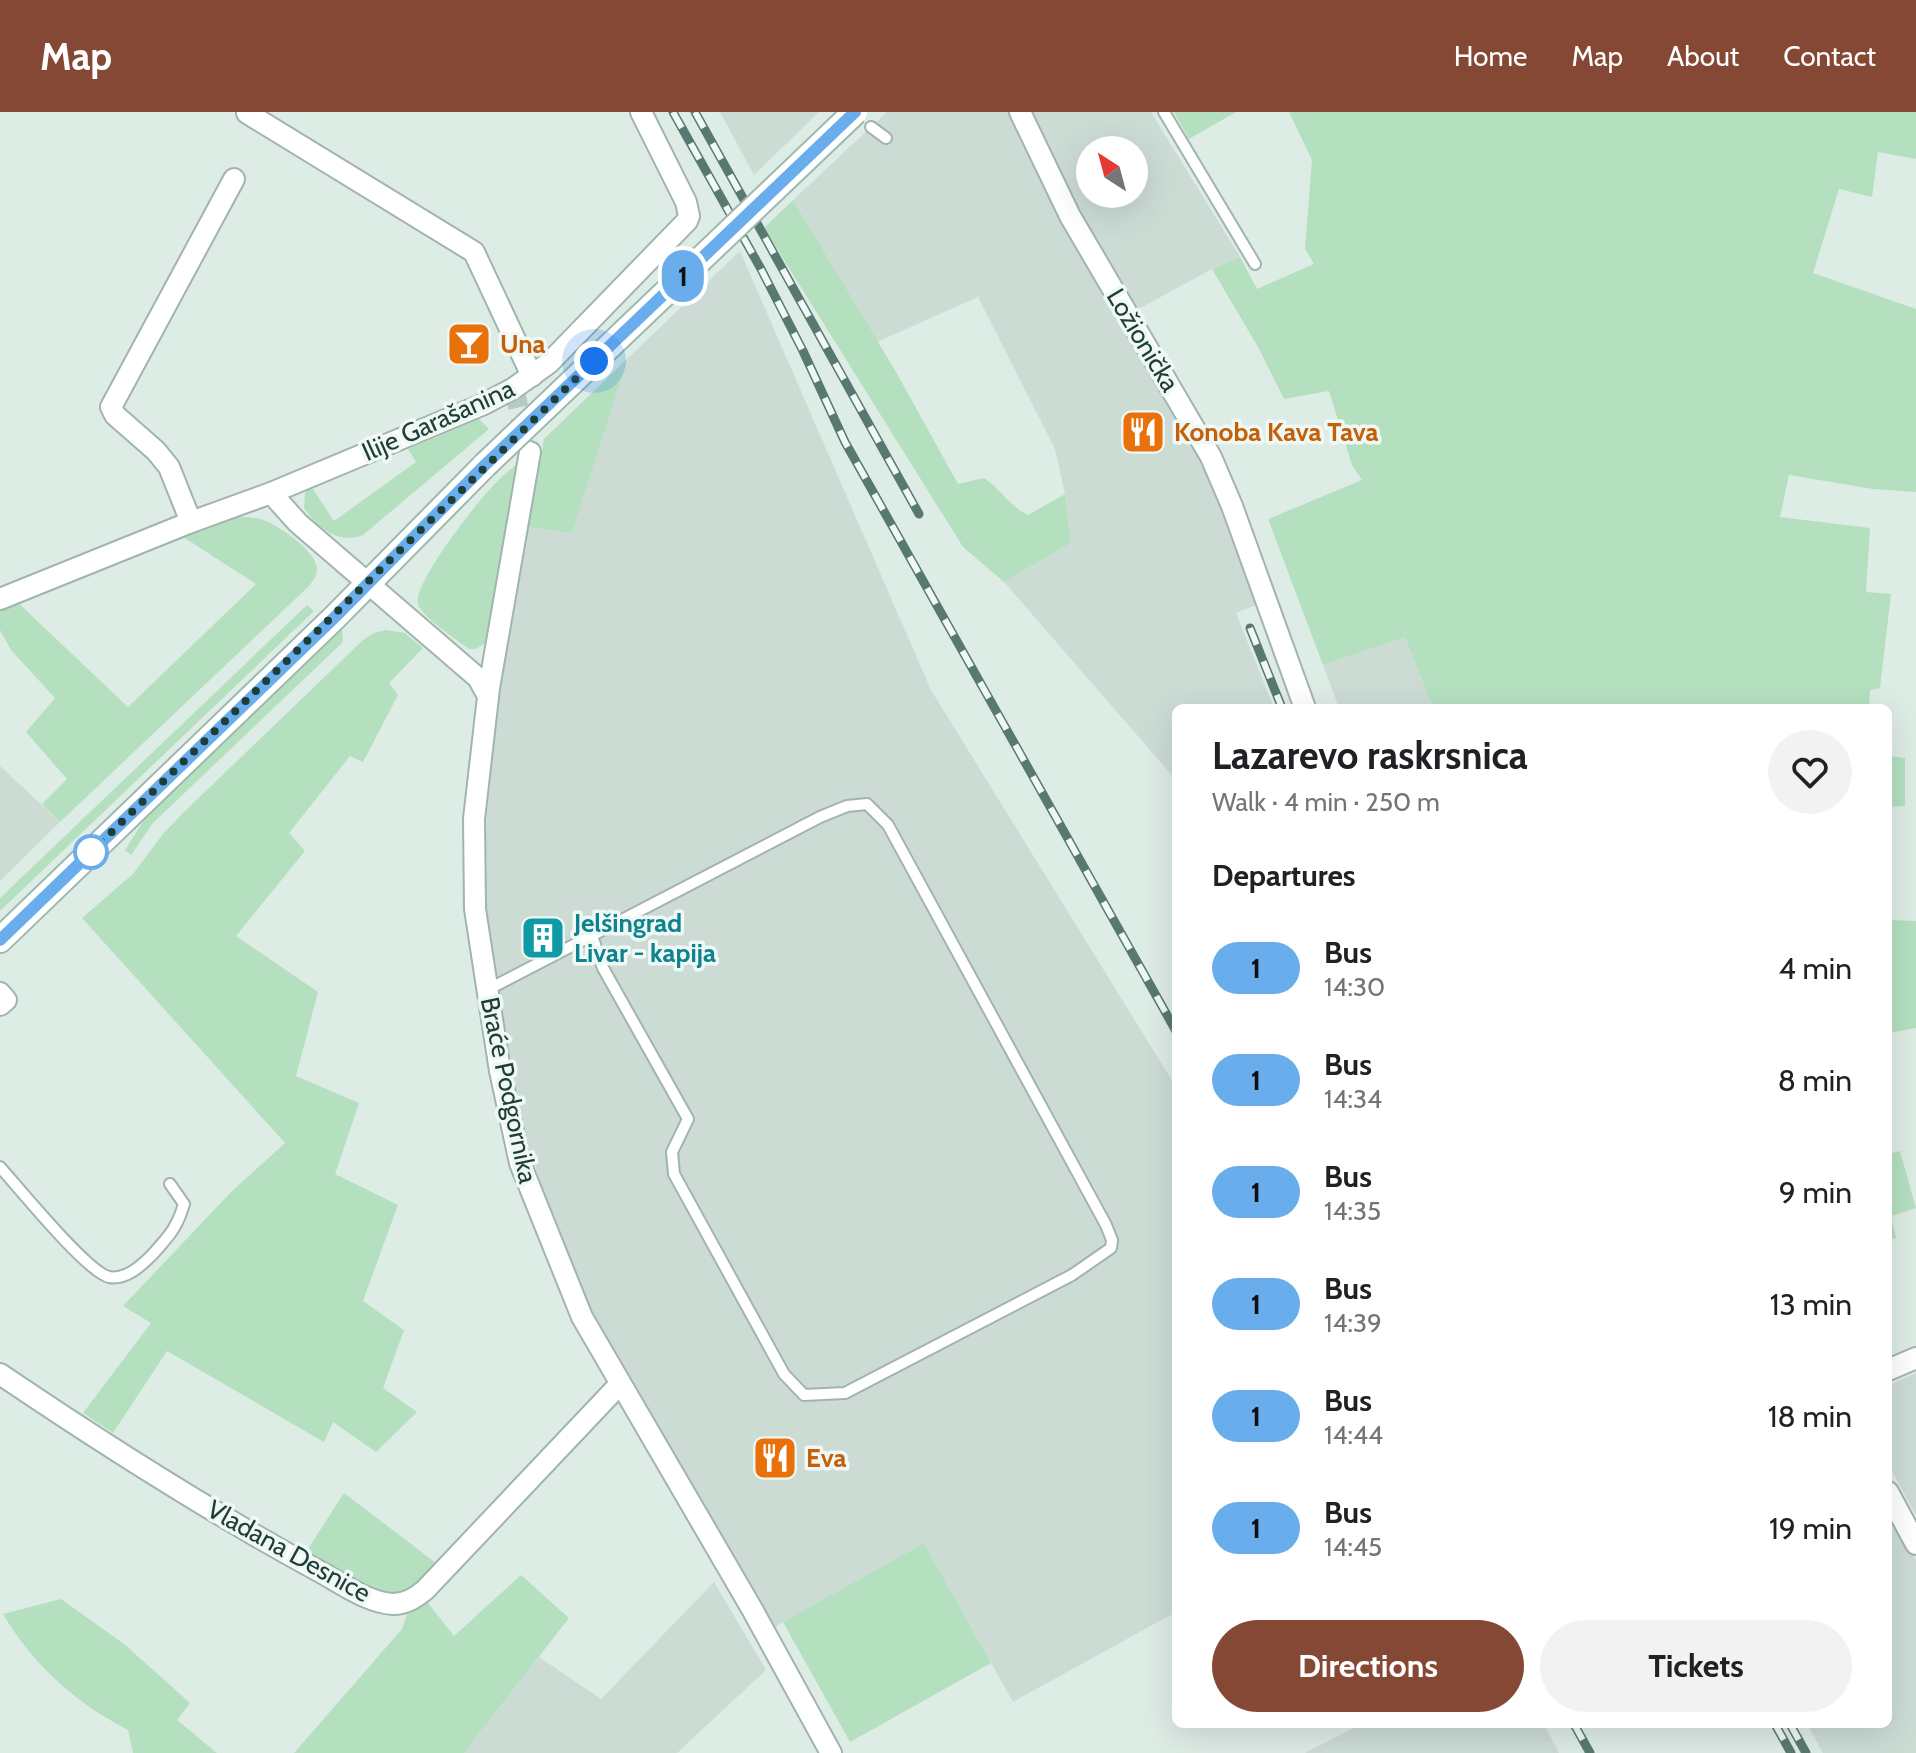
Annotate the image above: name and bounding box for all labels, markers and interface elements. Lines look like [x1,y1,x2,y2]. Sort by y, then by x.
text: Map [40,33,112,80]
text: Home [1454,39,1527,73]
text: Map [1571,39,1623,73]
text: About [1667,39,1739,73]
text: Contact [1783,39,1876,73]
north arrow [1076,136,1148,208]
map controls [1076,136,1148,208]
line badge: 1 [657,250,709,302]
text: 1 [678,259,688,293]
street label: Ložionička [1100,283,1187,398]
bar icon: Una [445,320,493,368]
place label: Una [500,328,546,360]
your location [574,341,614,381]
street label: Ilije Garašanina [357,372,520,468]
restaurant icon: Konoba Kava Tava [1119,408,1167,456]
place label: Konoba Kava Tava [1174,416,1379,448]
button: heart [1768,730,1852,814]
text: Lazarevo raskrsnica [1212,732,1528,779]
text: Walk · 4 min · 250 m [1212,786,1440,818]
unlabelled marker [74,835,108,869]
text: Departures [1212,857,1356,894]
place label: Jelšingrad Livar - kapija [573,907,716,969]
building icon: Jelšingrad Livar - kapija [519,914,567,962]
text: Bus [1324,934,1372,971]
text: 4 min [1778,950,1852,987]
text: 1 [1251,951,1261,985]
text: 14:30 [1324,971,1385,1003]
street label: Braće Podgornika [474,994,544,1187]
text: Bus [1324,1046,1372,1083]
text: 8 min [1778,1062,1852,1099]
text: 1 [1251,1063,1261,1097]
text: 14:34 [1324,1083,1382,1115]
text: Bus [1324,1158,1372,1195]
text: 9 min [1779,1174,1852,1211]
text: 1 [1251,1175,1261,1209]
text: 14:35 [1324,1195,1381,1227]
text: Bus [1324,1270,1372,1307]
text: 13 min [1770,1286,1852,1323]
text: 1 [1251,1287,1261,1321]
text: 14:39 [1324,1307,1382,1339]
text: Bus [1324,1382,1372,1419]
text: 18 min [1768,1398,1852,1435]
text: 1 [1251,1399,1261,1433]
text: 14:44 [1324,1419,1383,1451]
restaurant icon: Eva [751,1434,799,1482]
place label: Eva [806,1442,847,1474]
street label: Vladana Desnice [202,1493,376,1609]
text: Bus [1324,1494,1372,1531]
text: 19 min [1769,1510,1852,1547]
text: 1 [1251,1511,1261,1545]
text: 14:45 [1324,1531,1382,1563]
button: Directions [1212,1620,1524,1712]
button: Tickets [1540,1620,1852,1712]

